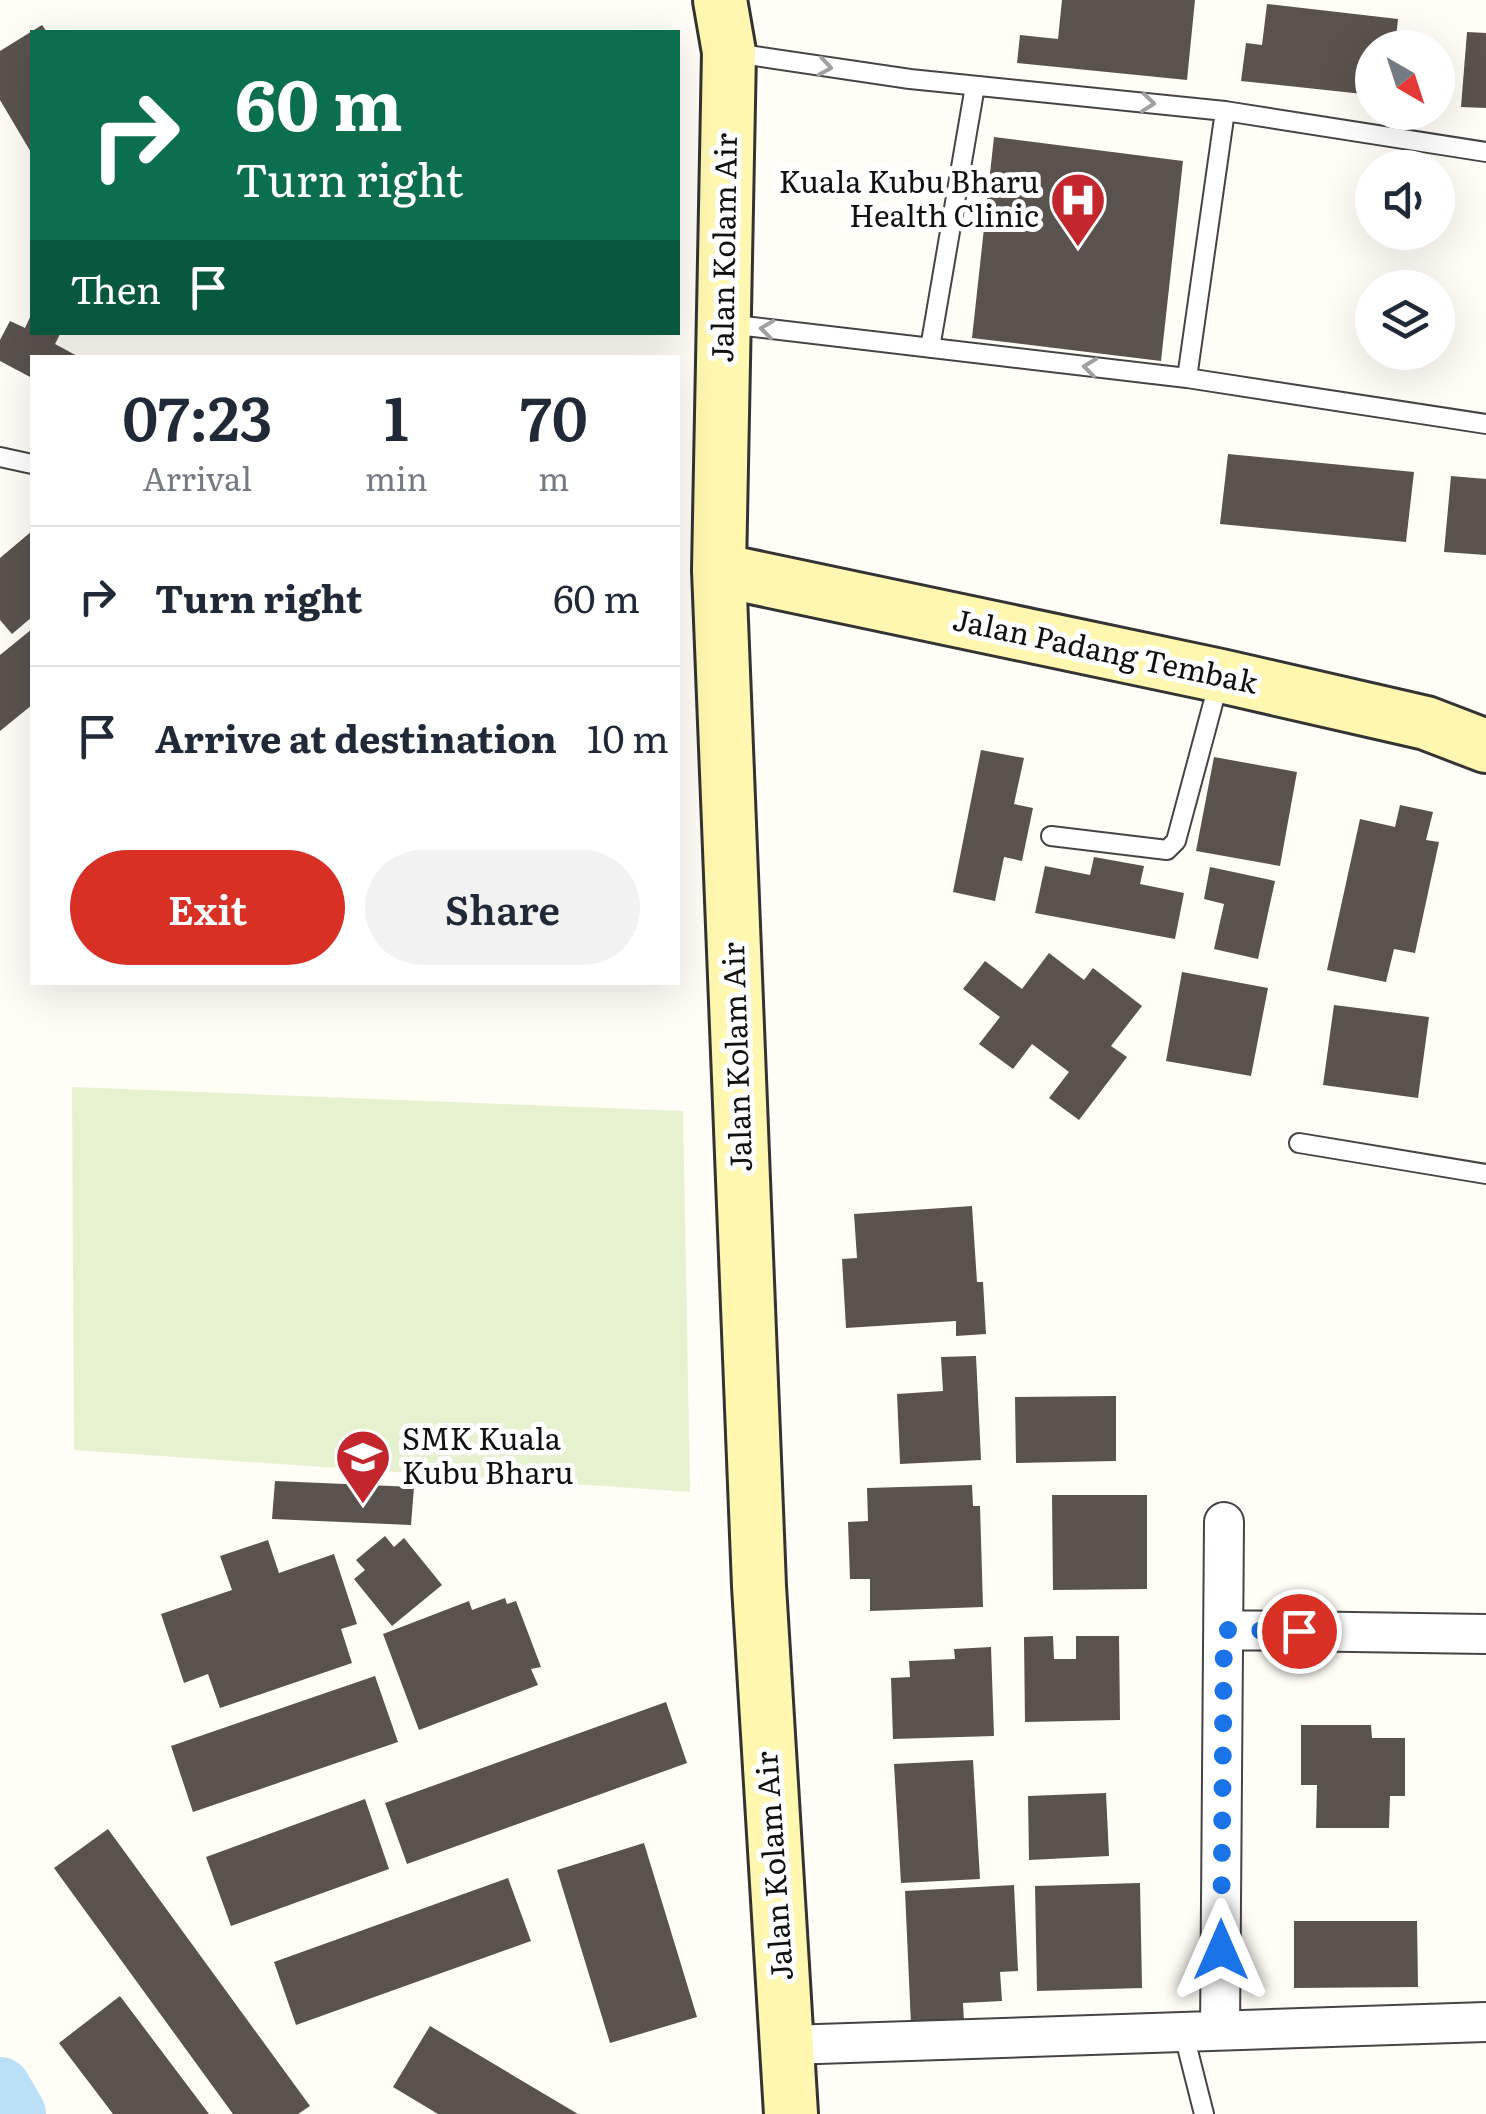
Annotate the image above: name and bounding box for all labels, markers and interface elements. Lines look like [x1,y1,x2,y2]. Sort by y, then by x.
north arrow [1355,30,1455,130]
map controls [1355,30,1455,370]
text: 60 m [235,49,403,153]
one-way arrow [817,56,833,77]
icon: right [70,70,200,200]
one-way arrow [1140,92,1156,113]
street label: Jalan Kolam Air [698,133,746,363]
text: Turn right [235,144,463,211]
button: sound [1355,150,1455,250]
place label: Kuala Kubu Bharu Health Clinic [779,158,1039,236]
hospital icon: Kuala Kubu Bharu Health Clinic [1048,170,1108,249]
text: Then [70,259,161,316]
icon: arrive [181,260,236,315]
button: layers [1355,270,1455,370]
one-way arrow [759,319,775,340]
one-way arrow [1081,357,1097,378]
text: 07:23 [122,370,273,459]
text: 1 [384,370,409,459]
text: 70 [520,370,588,459]
text: Arrival [143,453,252,501]
text: min [365,453,428,501]
text: m [538,453,569,501]
text: Turn right [155,568,362,625]
text: 60 m [553,568,640,625]
icon: right [70,569,125,624]
street label: Jalan Padang Tembak [949,595,1263,703]
text: Arrive at destination [155,708,557,765]
text: 10 m [587,708,669,765]
icon: arrive [70,709,125,764]
button: Exit [70,850,345,965]
button: Share [365,850,640,965]
street label: Jalan Kolam Air [709,941,761,1173]
place label: SMK Kuala Kubu Bharu [402,1415,574,1493]
school or university icon: SMK Kuala Kubu Bharu [333,1427,393,1506]
pin [1257,1589,1342,1674]
icon: arrive [1272,1604,1327,1659]
street label: Jalan Kolam Air [742,1750,802,1982]
position arrow [1169,1898,1273,2002]

